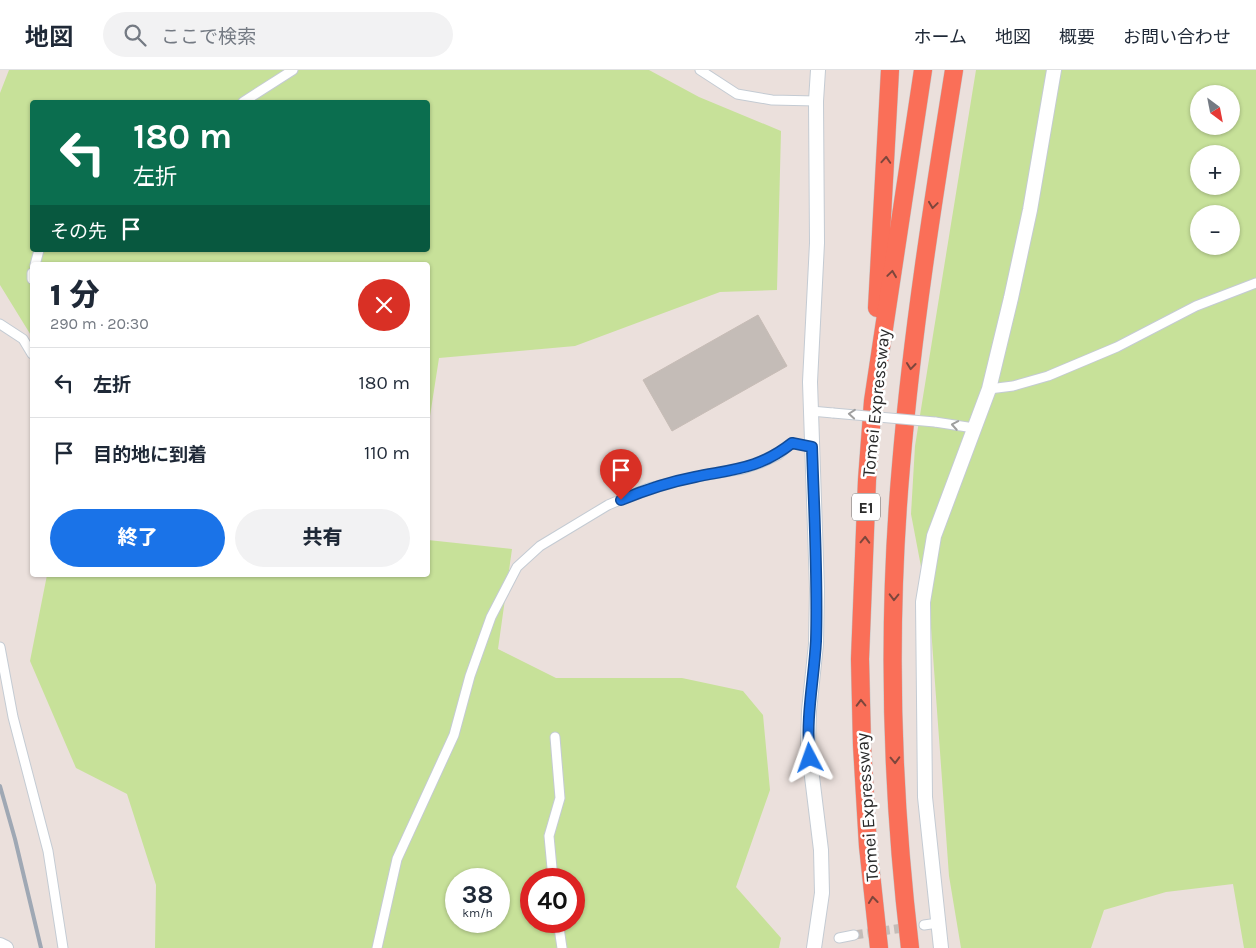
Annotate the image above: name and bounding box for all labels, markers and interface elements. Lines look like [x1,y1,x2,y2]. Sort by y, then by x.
search box [103,12,453,57]
icon: search [121,21,149,49]
text: 地図 [25,23,73,51]
text: ここで検索 [161,26,256,48]
text: ホーム [914,26,967,48]
text: 地図 [995,26,1031,48]
text: 概要 [1059,26,1095,48]
text: お問い合わせ [1123,26,1231,48]
north arrow [1190,85,1240,135]
map controls [1190,85,1240,255]
text: 180 m [133,116,232,157]
icon: left [50,120,115,185]
button: + [1190,145,1240,195]
one-way arrow [880,156,891,164]
text: 左折 [133,164,177,190]
one-way arrow [928,201,939,209]
button: − [1190,205,1240,255]
icon: arrive [117,215,145,243]
text: その先 [50,221,107,243]
one-way arrow [886,270,897,278]
text: 1 分 [50,277,100,313]
button: close [358,279,410,331]
text: 290 m · 20:30 [50,314,149,333]
street label: Tomei Expressway [857,327,895,478]
one-way arrow [906,362,917,370]
icon: left [50,369,78,397]
text: 180 m [358,372,410,394]
text: 左折 [93,374,131,396]
one-way arrow [848,409,856,420]
one-way arrow [950,420,959,431]
icon: arrive [50,439,78,467]
text: 110 m [364,442,410,464]
text: 目的地に到着 [93,444,207,466]
pin [600,449,642,500]
icon: arrive [607,456,635,484]
road number: E1 [852,494,880,521]
button: 終了 [50,509,225,567]
button: 共有 [235,509,410,567]
one-way arrow [859,536,870,544]
one-way arrow [889,594,899,602]
one-way arrow [856,698,866,706]
position arrow [783,731,835,783]
street label: Tomei Expressway [851,731,883,882]
one-way arrow [890,756,900,764]
speed limit sign: 40 [520,868,585,933]
text: 38 [462,880,493,909]
one-way arrow [868,895,879,903]
text: km/h [462,906,493,920]

